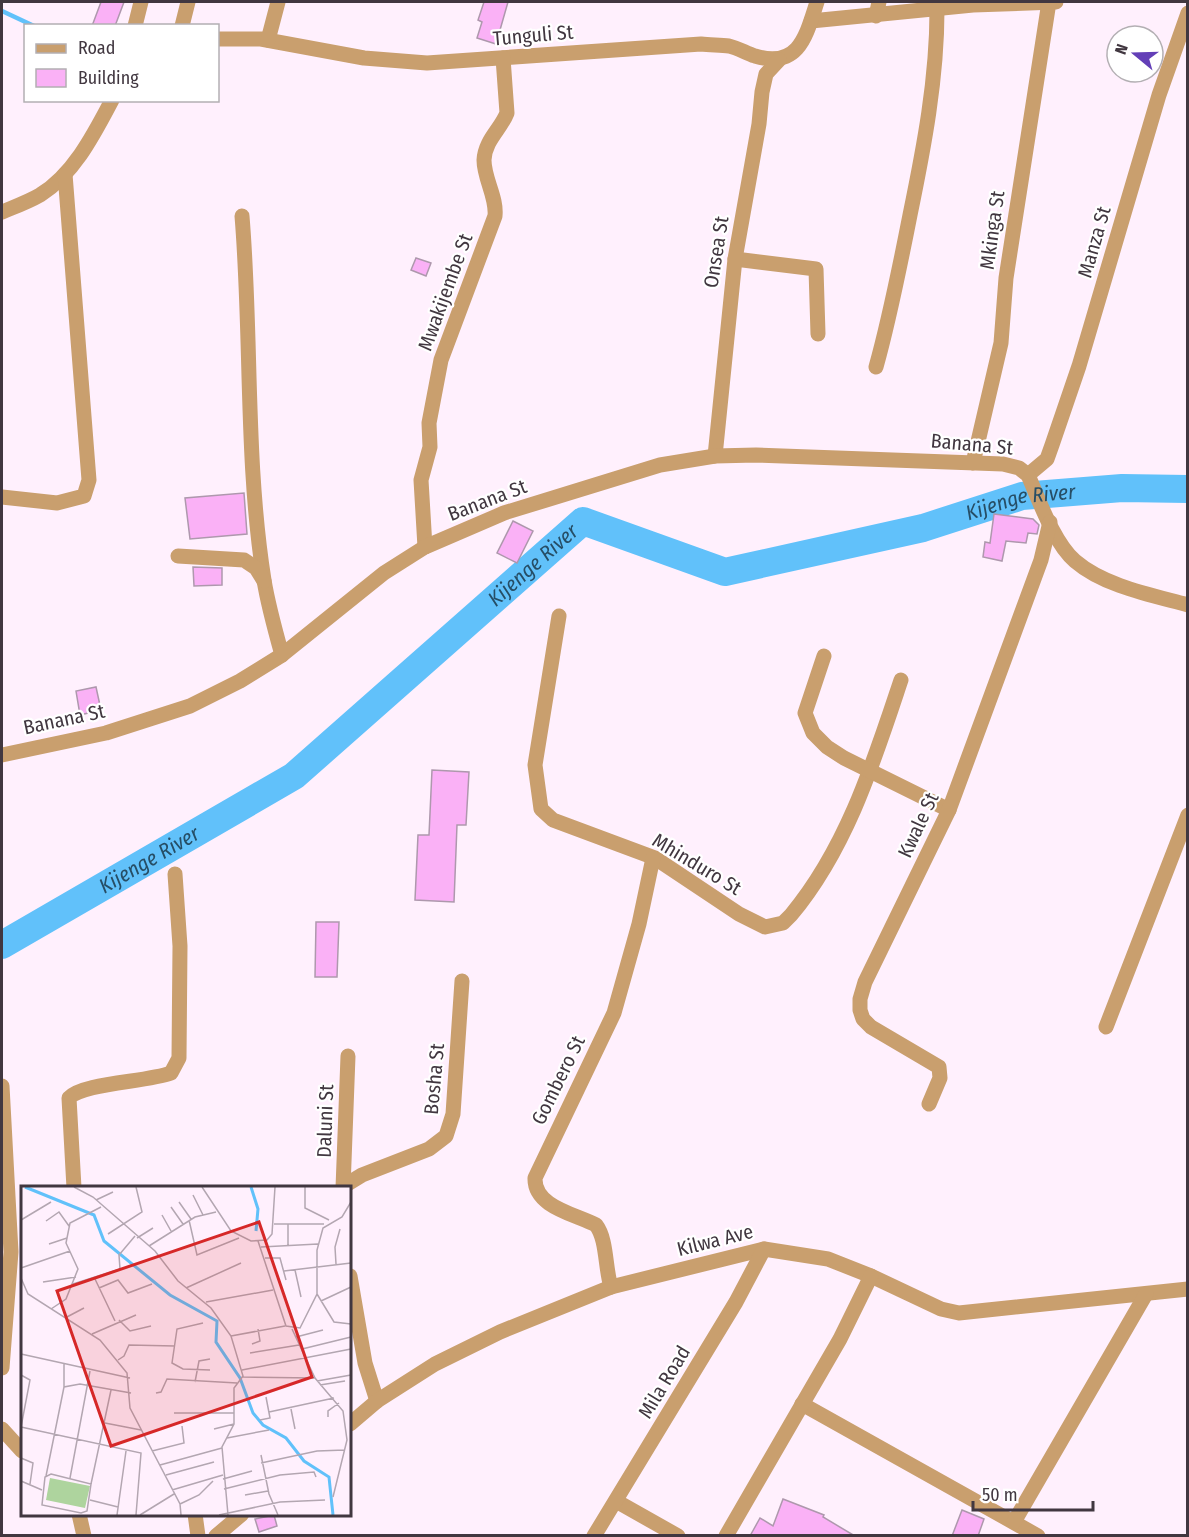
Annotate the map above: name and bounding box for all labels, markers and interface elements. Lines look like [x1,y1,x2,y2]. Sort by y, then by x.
street label: Tunguli St [492,19,575,50]
legend [24,24,219,102]
north arrow [1105,24,1165,84]
text: Road [78,37,115,59]
text: N [1111,42,1132,57]
text: Building [78,67,139,89]
street label: Mkinga St [975,189,1009,271]
street label: Manza St [1072,203,1116,280]
street label: Onsea St [698,214,734,290]
street label: Mwakijembe St [413,230,478,354]
street label: Banana St [930,428,1015,460]
street label: Banana St [444,474,530,526]
water label: Kijenge River [962,479,1077,526]
water label: Kijenge River [482,518,584,612]
street label: Banana St [21,699,107,739]
street label: Kwale St [893,788,944,861]
water label: Kijenge River [94,820,205,899]
street label: Mhinduro St [648,828,746,900]
street label: Gombero St [526,1031,590,1128]
street label: Bosha St [419,1042,449,1116]
street label: Daluni St [312,1083,338,1158]
inset map [21,1186,351,1516]
street label: Kilwa Ave [675,1219,755,1261]
street label: Mila Road [633,1341,695,1423]
scale bar [973,1474,1093,1512]
text: 50 m [982,1484,1018,1506]

